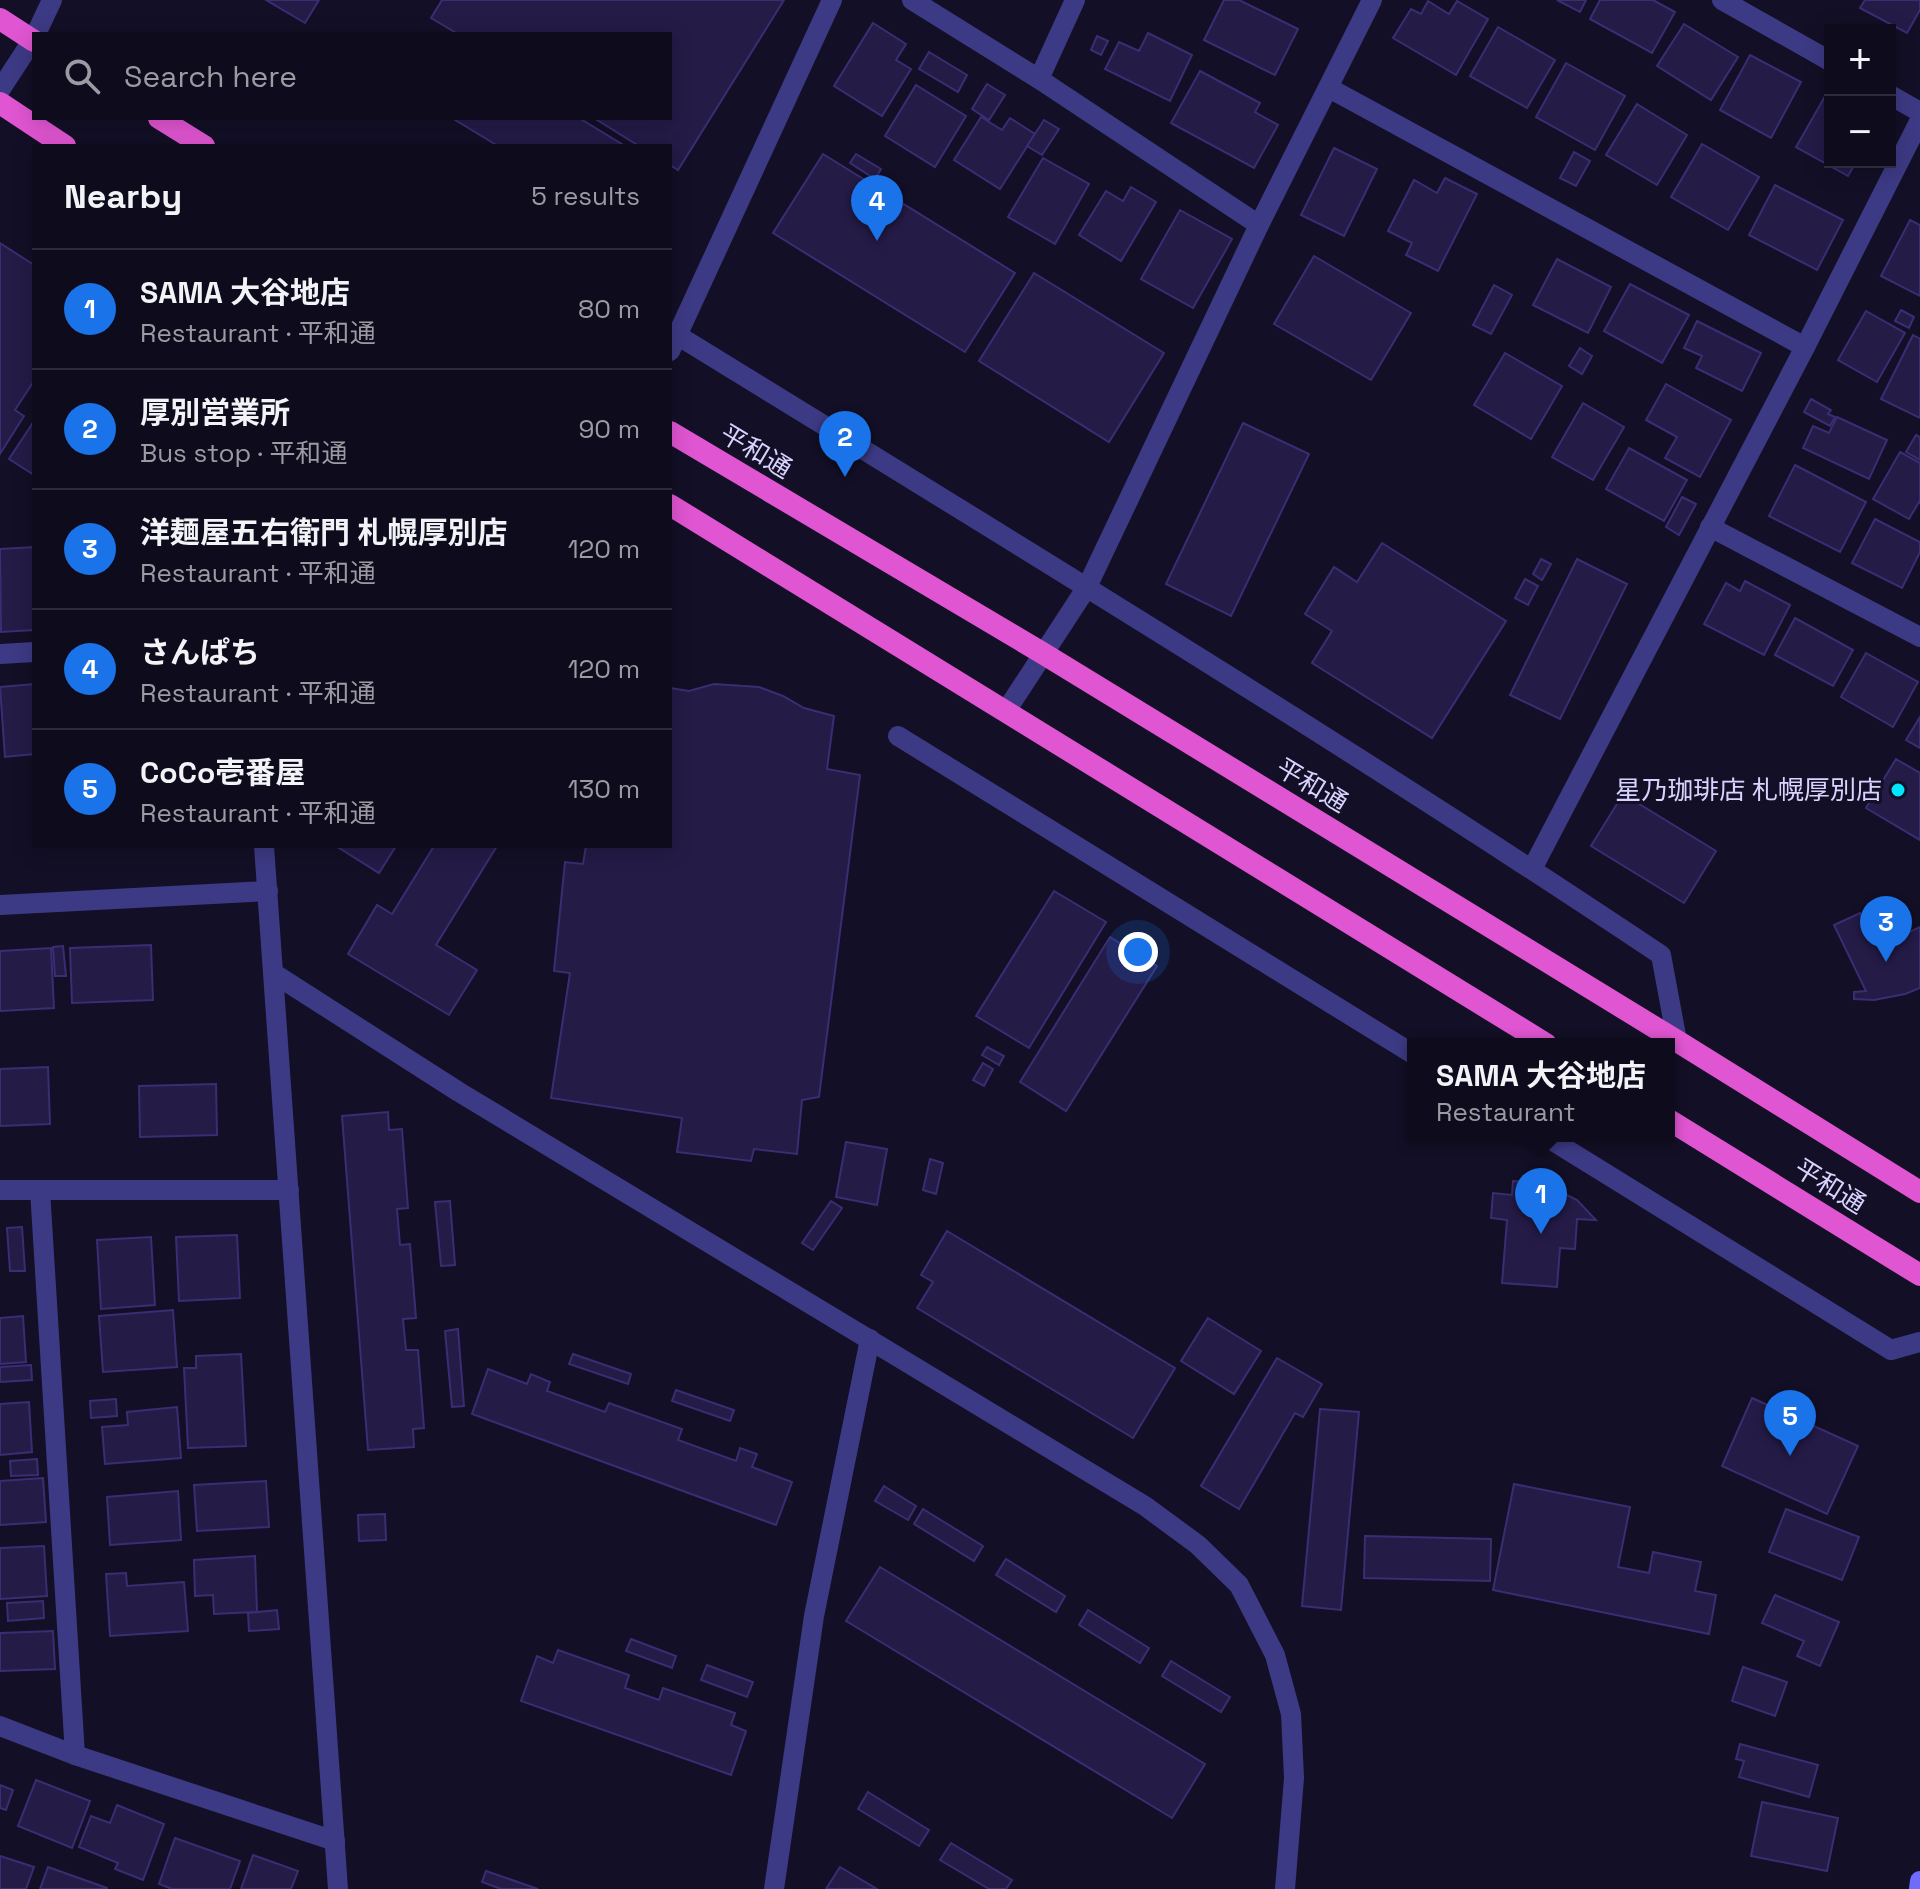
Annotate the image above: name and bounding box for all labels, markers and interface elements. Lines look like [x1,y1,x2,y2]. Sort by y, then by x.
map controls [1824,24,1896,168]
button: + [1824,24,1896,96]
search box [32,32,672,120]
icon: search [60,54,104,98]
text: Search here [124,57,297,96]
button: − [1824,96,1896,168]
text: Nearby [64,175,182,218]
pin: 4 [851,175,903,241]
text: 5 results [531,179,640,213]
text: SAMA 大谷地店 [140,273,350,312]
text: 1 [84,292,96,326]
text: 80 m [578,292,640,326]
text: Restaurant · 平和通 [140,316,376,350]
text: 厚別営業所 [140,393,290,432]
pin: 2 [819,411,871,477]
text: 2 [82,412,98,446]
text: 90 m [578,412,640,446]
street label: 平和通 [714,416,798,486]
text: Bus stop · 平和通 [140,436,347,470]
text: 洋麺屋五右衛門 札幌厚別店 [140,513,508,552]
text: 3 [82,532,98,566]
text: 120 m [568,532,640,566]
text: Restaurant · 平和通 [140,556,376,590]
text: さんぱち [140,633,260,672]
text: 4 [82,652,98,686]
text: 120 m [568,652,640,686]
text: Restaurant · 平和通 [140,676,376,710]
street label: 平和通 [1270,750,1354,820]
text: CoCo壱番屋 [140,753,305,792]
text: 5 [82,772,98,806]
text: 130 m [568,772,640,806]
place label: 星乃珈琲店 札幌厚別店 [1615,773,1882,807]
marker: 星乃珈琲店 札幌厚別店 [1889,781,1907,799]
text: Restaurant · 平和通 [140,796,376,830]
pin: 3 [1860,896,1912,962]
your location [1118,932,1158,972]
popup [1407,1038,1675,1142]
text: SAMA 大谷地店 [1436,1056,1646,1095]
text: Restaurant [1436,1095,1576,1129]
street label: 平和通 [1788,1151,1872,1221]
pin: 1 [1515,1168,1567,1234]
pin: 5 [1764,1390,1816,1456]

